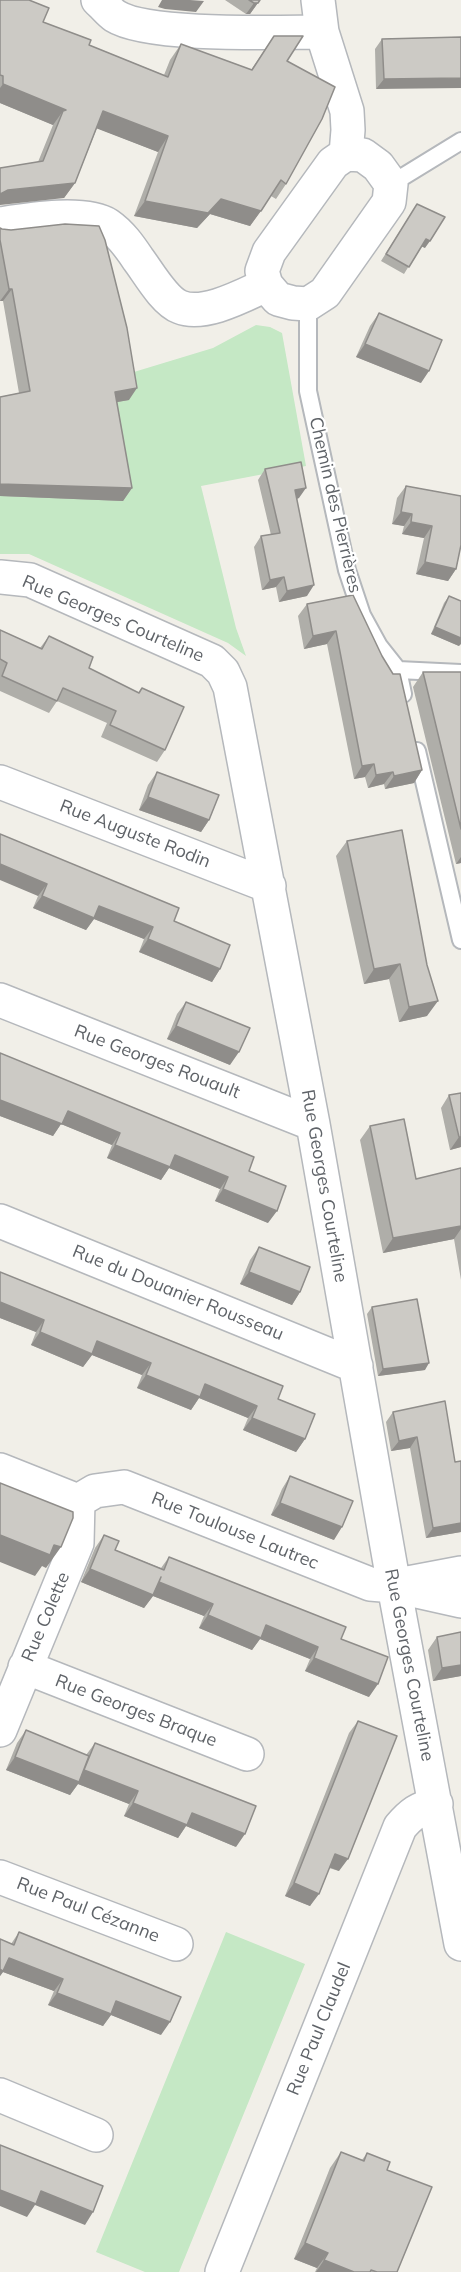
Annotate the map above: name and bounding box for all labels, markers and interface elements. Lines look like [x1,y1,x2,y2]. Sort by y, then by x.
street label: Chemin des Pierrières [304,415,366,595]
street label: Rue Georges Courteline [19,571,207,667]
street label: Rue Auguste Rodin [56,795,214,873]
street label: Rue Georges Rouault [71,1020,243,1104]
street label: Rue Georges Courteline [296,1088,352,1284]
street label: Rue du Douanier Rousseau [69,1241,287,1345]
street label: Rue Toulouse Lautrec [148,1488,322,1574]
street label: Rue Georges Courteline [380,1567,438,1763]
street label: Rue Colette [17,1569,75,1665]
street label: Rue Georges Braque [52,1670,220,1752]
street label: Rue Paul Cézanne [14,1873,162,1947]
street label: Rue Paul Claudel [282,1959,356,2099]

